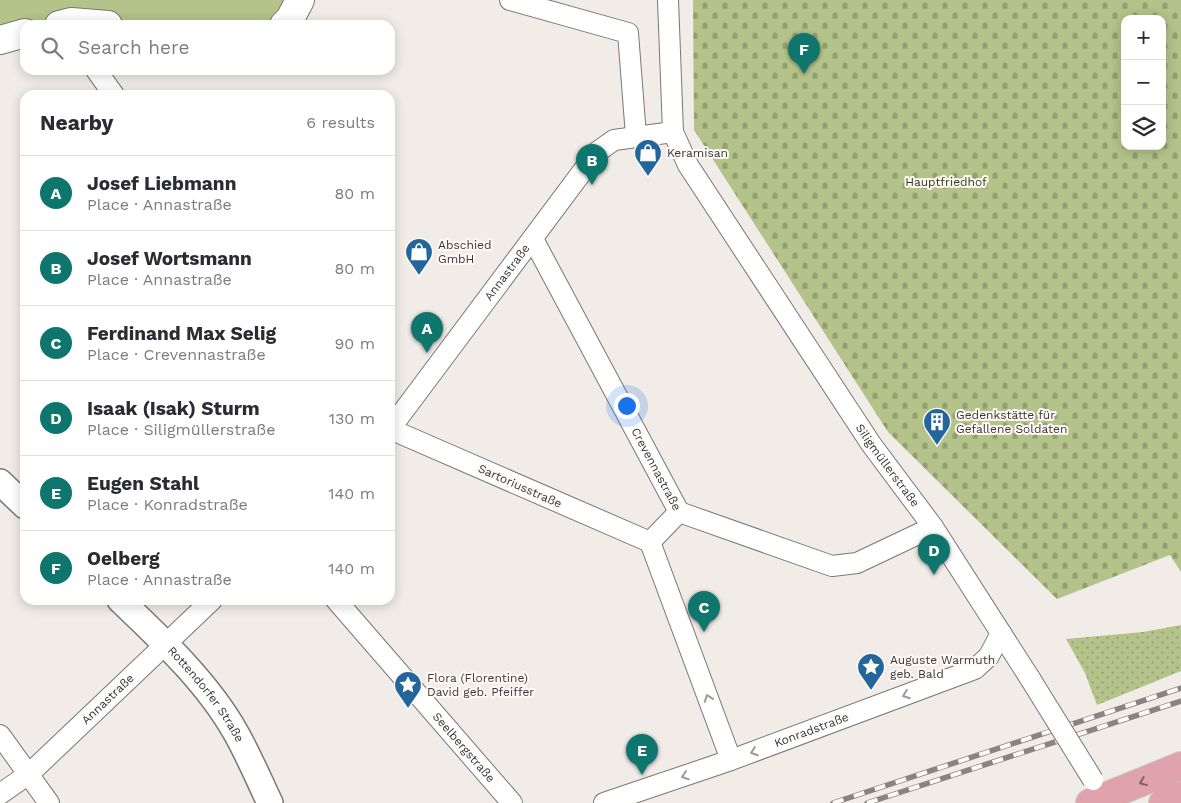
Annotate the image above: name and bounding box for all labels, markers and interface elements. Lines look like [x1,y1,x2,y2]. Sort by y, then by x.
map controls [1121,15,1166,150]
button: + [1121,15,1166,60]
search box [20,20,395,75]
pin: F [788,33,820,74]
icon: search [38,34,66,62]
text: Search here [78,36,189,59]
button: − [1121,60,1166,105]
button: layers [1121,105,1166,150]
text: Nearby [40,110,113,135]
text: 6 results [306,113,375,132]
shop icon: Keramisan [633,138,663,177]
pin: B [576,144,608,185]
place label: Keramisan [667,146,728,160]
text: Josef Liebmann [87,172,236,195]
park label: Hauptfriedhof [905,175,987,189]
text: A [51,184,61,203]
text: 80 m [334,184,375,203]
text: Place · Annastraße [87,195,232,214]
shop icon: Abschied GmbH [404,237,434,276]
place label: Abschied GmbH [438,238,492,266]
street label: Annastraße [481,241,533,303]
text: Josef Wortsmann [87,247,252,270]
text: B [51,259,61,278]
text: 80 m [334,259,375,278]
text: Place · Annastraße [87,270,232,289]
pin: A [411,312,443,353]
text: Ferdinand Max Selig [87,322,276,345]
text: C [51,334,61,353]
text: 90 m [334,334,375,353]
text: Place · Crevennastraße [87,345,266,364]
your location [614,393,640,419]
text: Isaak (Isak) Sturm [87,397,260,420]
building icon: Gedenkstätte für Gefallene Soldaten [922,407,952,446]
place label: Gedenkstätte für Gefallene Soldaten [956,408,1067,436]
text: D [50,409,62,428]
text: 130 m [329,409,375,428]
text: Place · Siligmüllerstraße [87,420,275,439]
street label: Siligmüllerstraße [853,421,922,510]
street label: Crevennastraße [628,425,684,513]
street label: Sartoriusstraße [476,461,564,511]
text: Eugen Stahl [87,472,199,495]
text: E [51,484,61,503]
text: 140 m [328,484,375,503]
text: Place · Konradstraße [87,495,248,514]
pin: D [918,534,950,575]
text: Oelberg [87,547,160,570]
text: F [51,559,61,578]
text: 140 m [328,559,375,578]
text: Place · Annastraße [87,570,232,589]
pin: C [688,591,720,632]
street label: Rottendorfer Straße [165,644,247,745]
place icon: Auguste Warmuth geb. Bald [856,652,886,691]
place label: Auguste Warmuth geb. Bald [890,653,995,681]
place icon: Flora (Florentine) David geb. Pfeiffer [393,670,423,709]
street label: Annastraße [79,671,137,727]
place label: Flora (Florentine) David geb. Pfeiffer [427,671,534,699]
one-way arrow [902,689,911,699]
one-way arrow [704,695,714,703]
street label: Seelbergstraße [430,710,498,785]
street label: Konradstraße [772,710,851,750]
pin: E [626,734,658,775]
one-way arrow [750,746,759,756]
one-way arrow [681,770,689,780]
one-way arrow [1139,775,1148,786]

